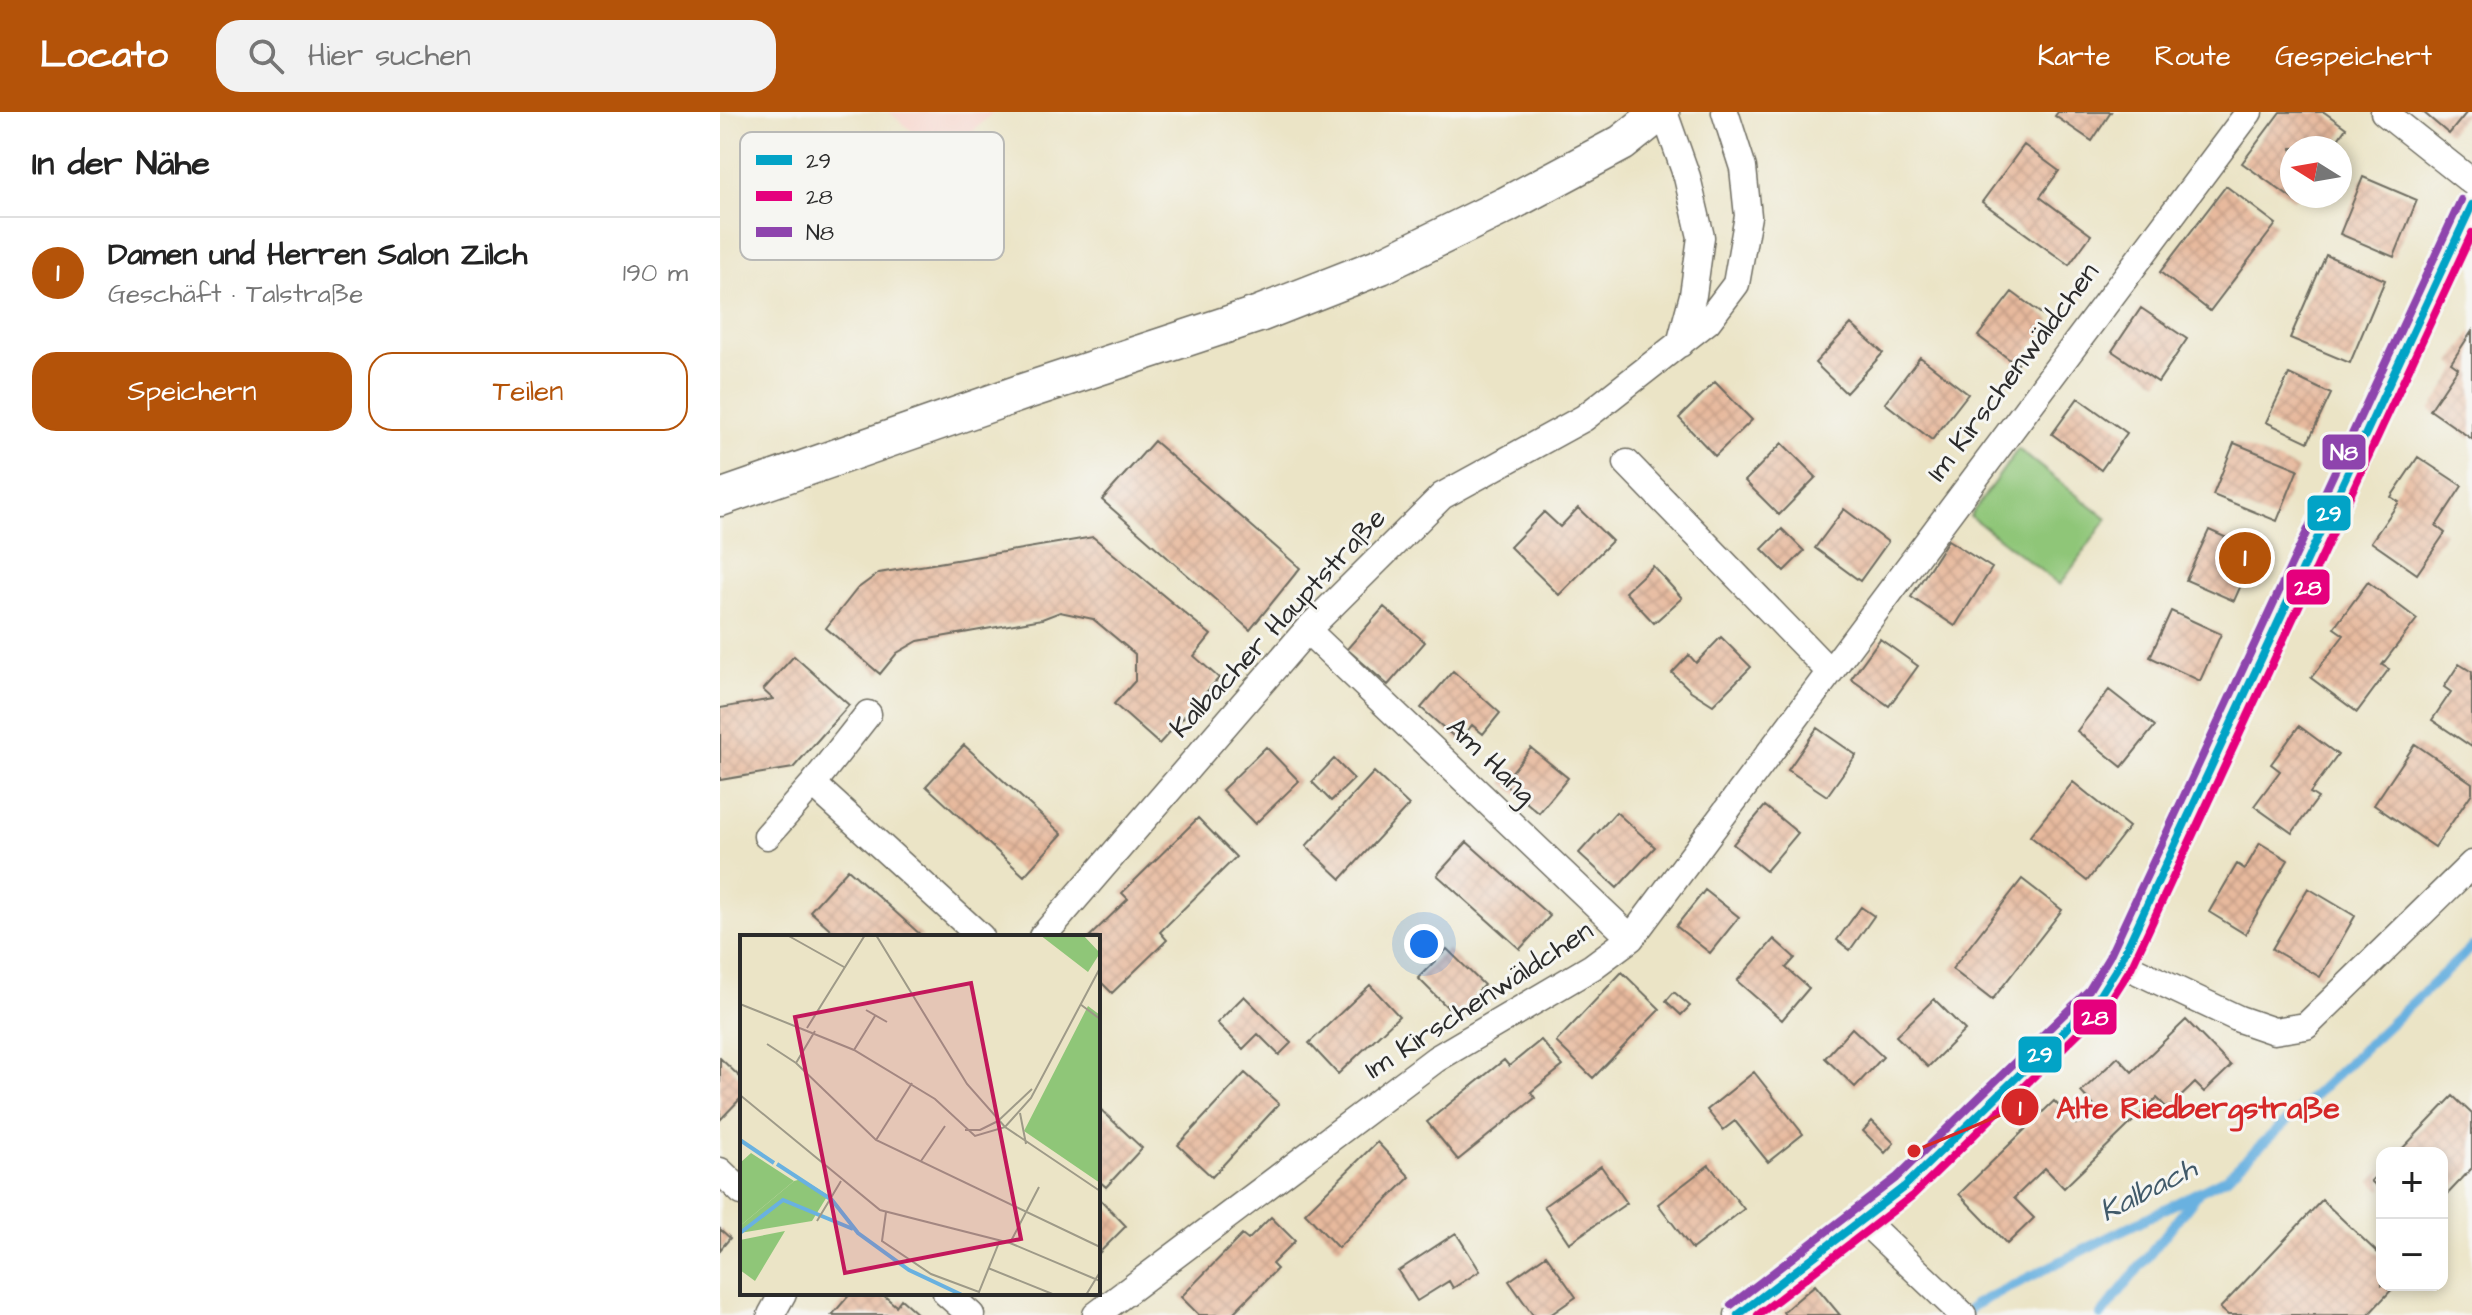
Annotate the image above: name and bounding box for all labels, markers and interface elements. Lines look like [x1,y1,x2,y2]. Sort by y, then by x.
search box [216,20,776,92]
text: Locato [40,30,168,82]
icon: search [244,34,288,78]
text: Hier suchen [308,35,471,77]
text: Karte [2037,37,2111,76]
text: Route [2155,37,2231,76]
text: Gespeichert [2275,37,2432,76]
legend [740,132,1004,260]
north arrow [2280,136,2352,208]
text: In der Nähe [32,140,210,188]
text: 29 [806,146,831,177]
text: 28 [806,182,833,213]
text: N8 [806,218,834,249]
text: Damen und Herren Salon Zilch [108,234,527,276]
street label: Im Kirschenwäldchen [1918,254,2108,490]
text: 1 [56,255,60,291]
text: 190 m [623,255,688,291]
text: Geschäft · Talstraße [108,276,363,312]
button: Speichern [32,352,352,431]
button: Teilen [368,352,688,431]
line badge: N8 [2321,433,2367,471]
text: N8 [2330,438,2359,469]
line badge: 29 [2306,494,2352,532]
street label: Kalbacher Hauptstraße [1161,499,1395,747]
text: 29 [2315,499,2342,530]
pin: 1 [2219,528,2271,588]
line badge: 28 [2285,568,2331,606]
text: 28 [2294,573,2322,604]
street label: Am Hang [1437,709,1544,814]
street label: Im Kirschenwäldchen [1357,911,1601,1089]
your location [1404,924,1444,964]
inset map [740,935,1100,1295]
line badge: 28 [2072,998,2118,1036]
text: 28 [2081,1003,2109,1034]
line badge: 29 [2017,1035,2063,1074]
text: 29 [2026,1040,2053,1071]
callout: Alte Riedbergstraße [2000,1080,2355,1134]
text: Alte Riedbergstraße [2056,1088,2340,1132]
text: 1 [2018,1092,2022,1126]
water label: Kalbach [2092,1147,2205,1232]
map controls [2376,1147,2448,1291]
button: + [2376,1147,2448,1219]
button: − [2376,1219,2448,1291]

